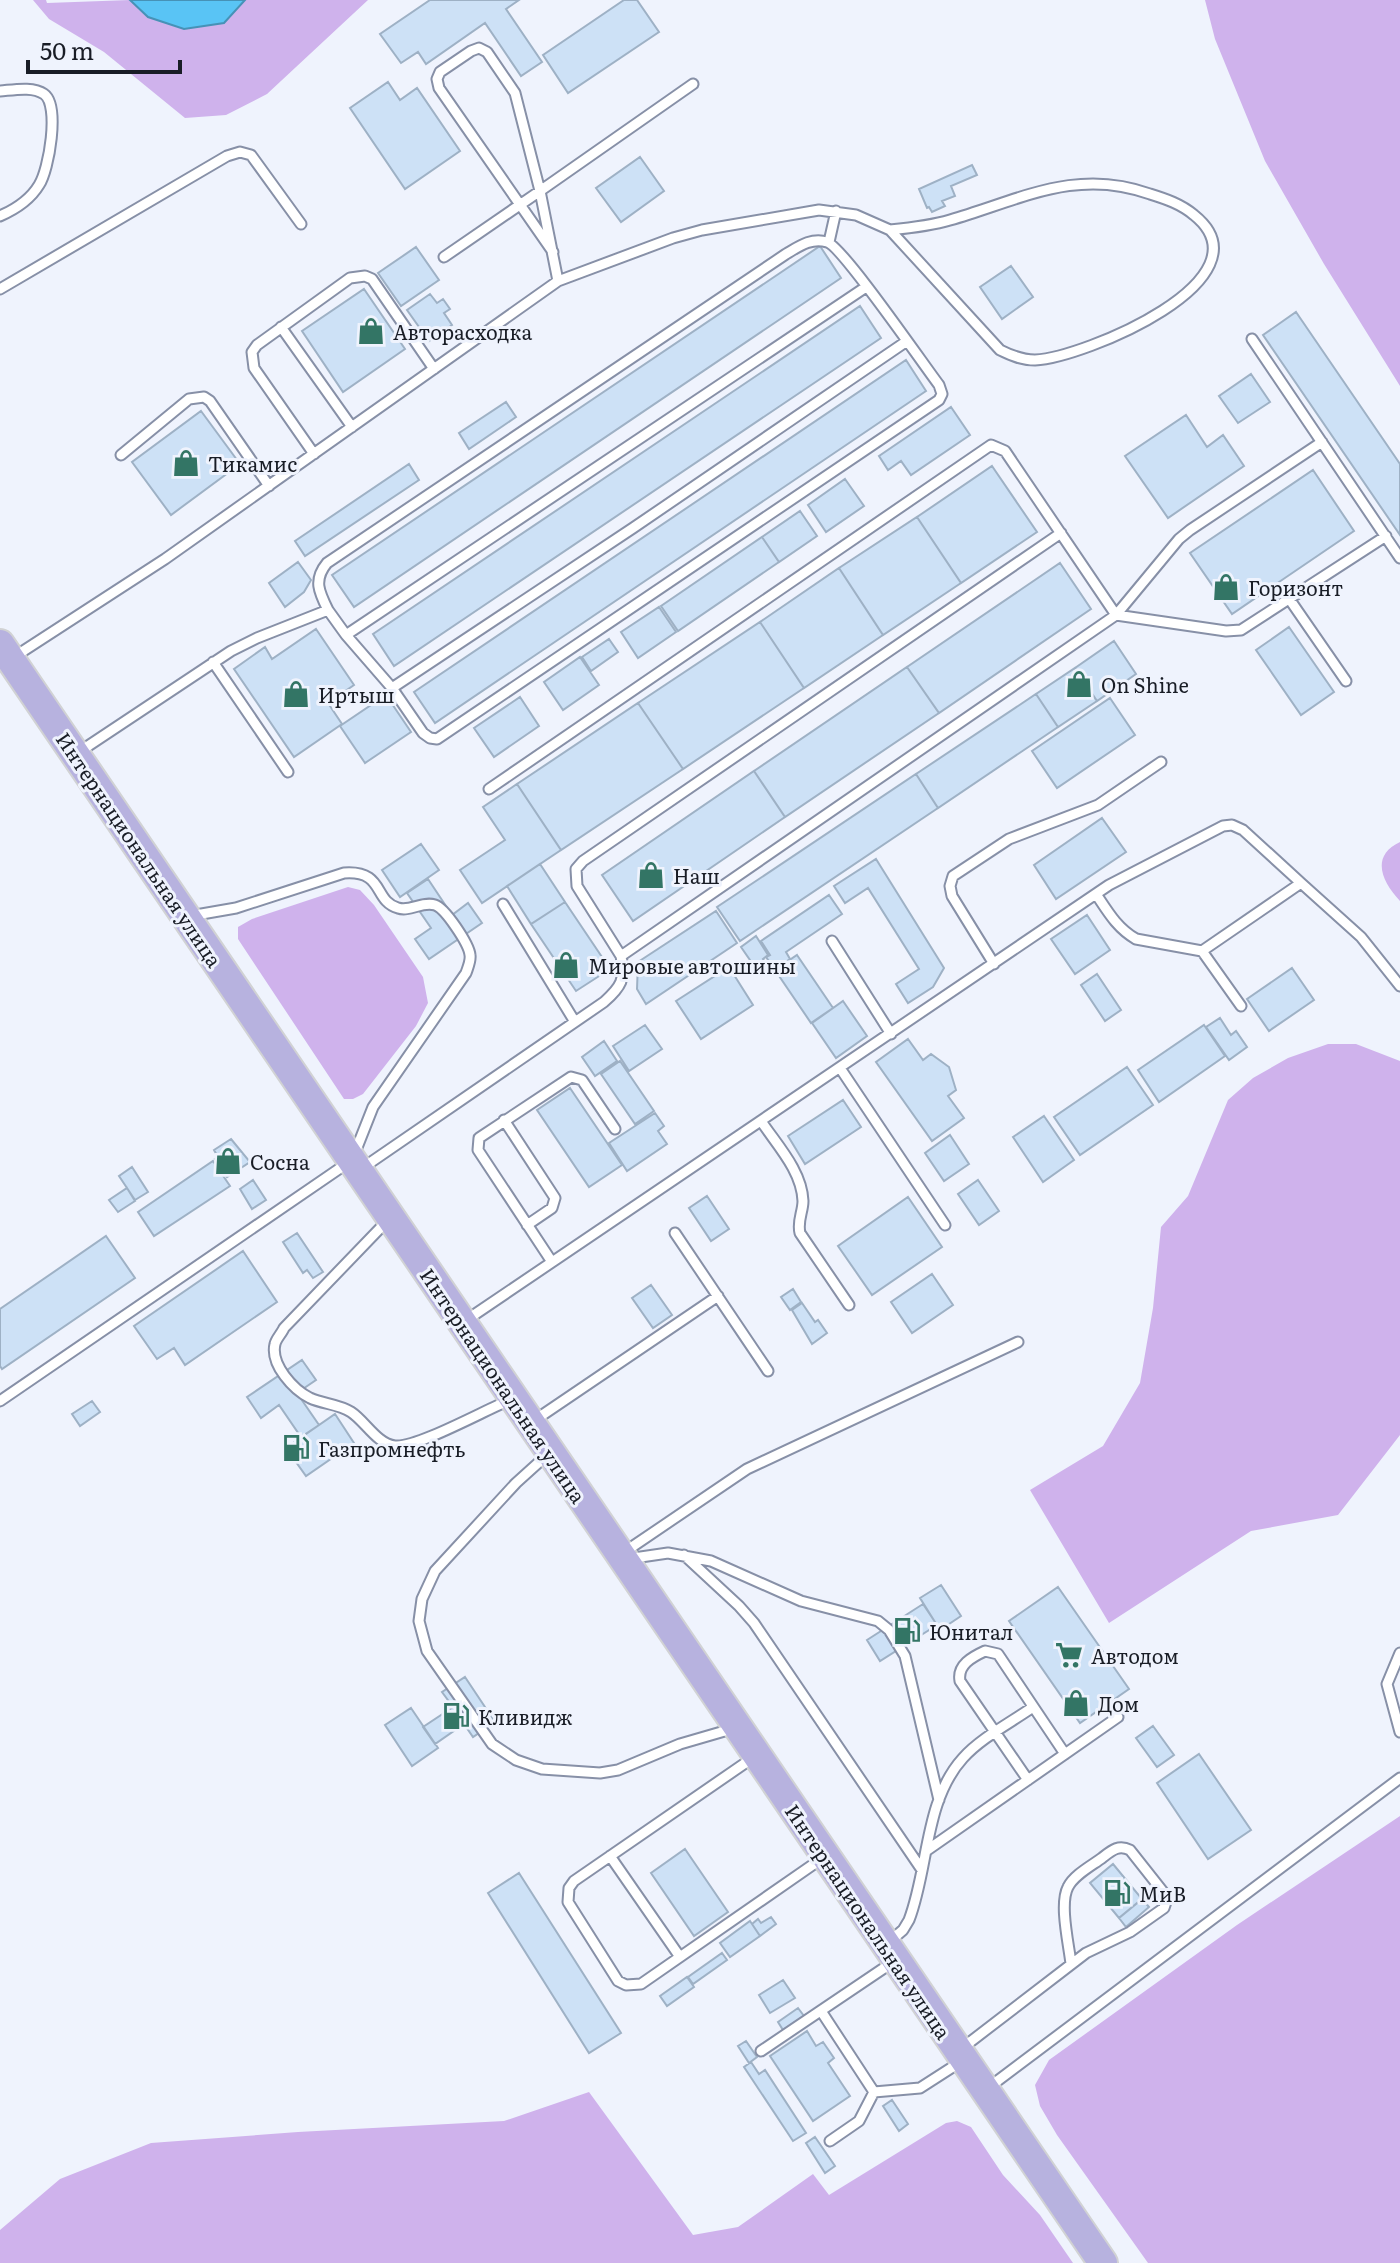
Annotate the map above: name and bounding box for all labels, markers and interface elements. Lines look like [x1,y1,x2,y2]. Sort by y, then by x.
scale bar [28,24,180,74]
text: 50 m [40,32,94,67]
shop icon: Авторасходка [356,316,386,346]
place label: Авторасходка [393,316,533,346]
shop icon: Тикамис [171,448,201,478]
place label: Тикамис [208,448,297,478]
shop icon: Горизонт [1211,572,1241,602]
place label: Горизонт [1248,572,1343,602]
shop icon: On Shine [1064,669,1094,699]
place label: On Shine [1101,669,1189,699]
shop icon: Иртыш [281,679,311,709]
place label: Иртыш [318,679,395,709]
street label: Интернациональная улица [50,725,230,973]
shop icon: Наш [636,860,666,890]
place label: Наш [673,860,720,890]
shop icon: Мировые автошины [551,950,581,980]
place label: Мировые автошины [588,950,796,980]
shop icon: Сосна [213,1146,243,1176]
place label: Сосна [250,1146,310,1176]
street label: Интернациональная улица [414,1261,594,1509]
fuel station icon: Газпромнефть [281,1433,311,1463]
place label: Газпромнефть [318,1433,466,1463]
fuel station icon: Юнитал [892,1616,922,1646]
place label: Юнитал [929,1616,1013,1646]
supermarket icon: Автодом [1054,1640,1084,1670]
place label: Автодом [1091,1640,1179,1670]
shop icon: Дом [1061,1688,1091,1718]
place label: Дом [1098,1688,1139,1718]
fuel station icon: Кливидж [441,1701,471,1731]
place label: Кливидж [478,1701,572,1731]
street label: Интернациональная улица [779,1797,959,2045]
fuel station icon: МиВ [1102,1878,1132,1908]
place label: МиВ [1139,1878,1186,1908]

